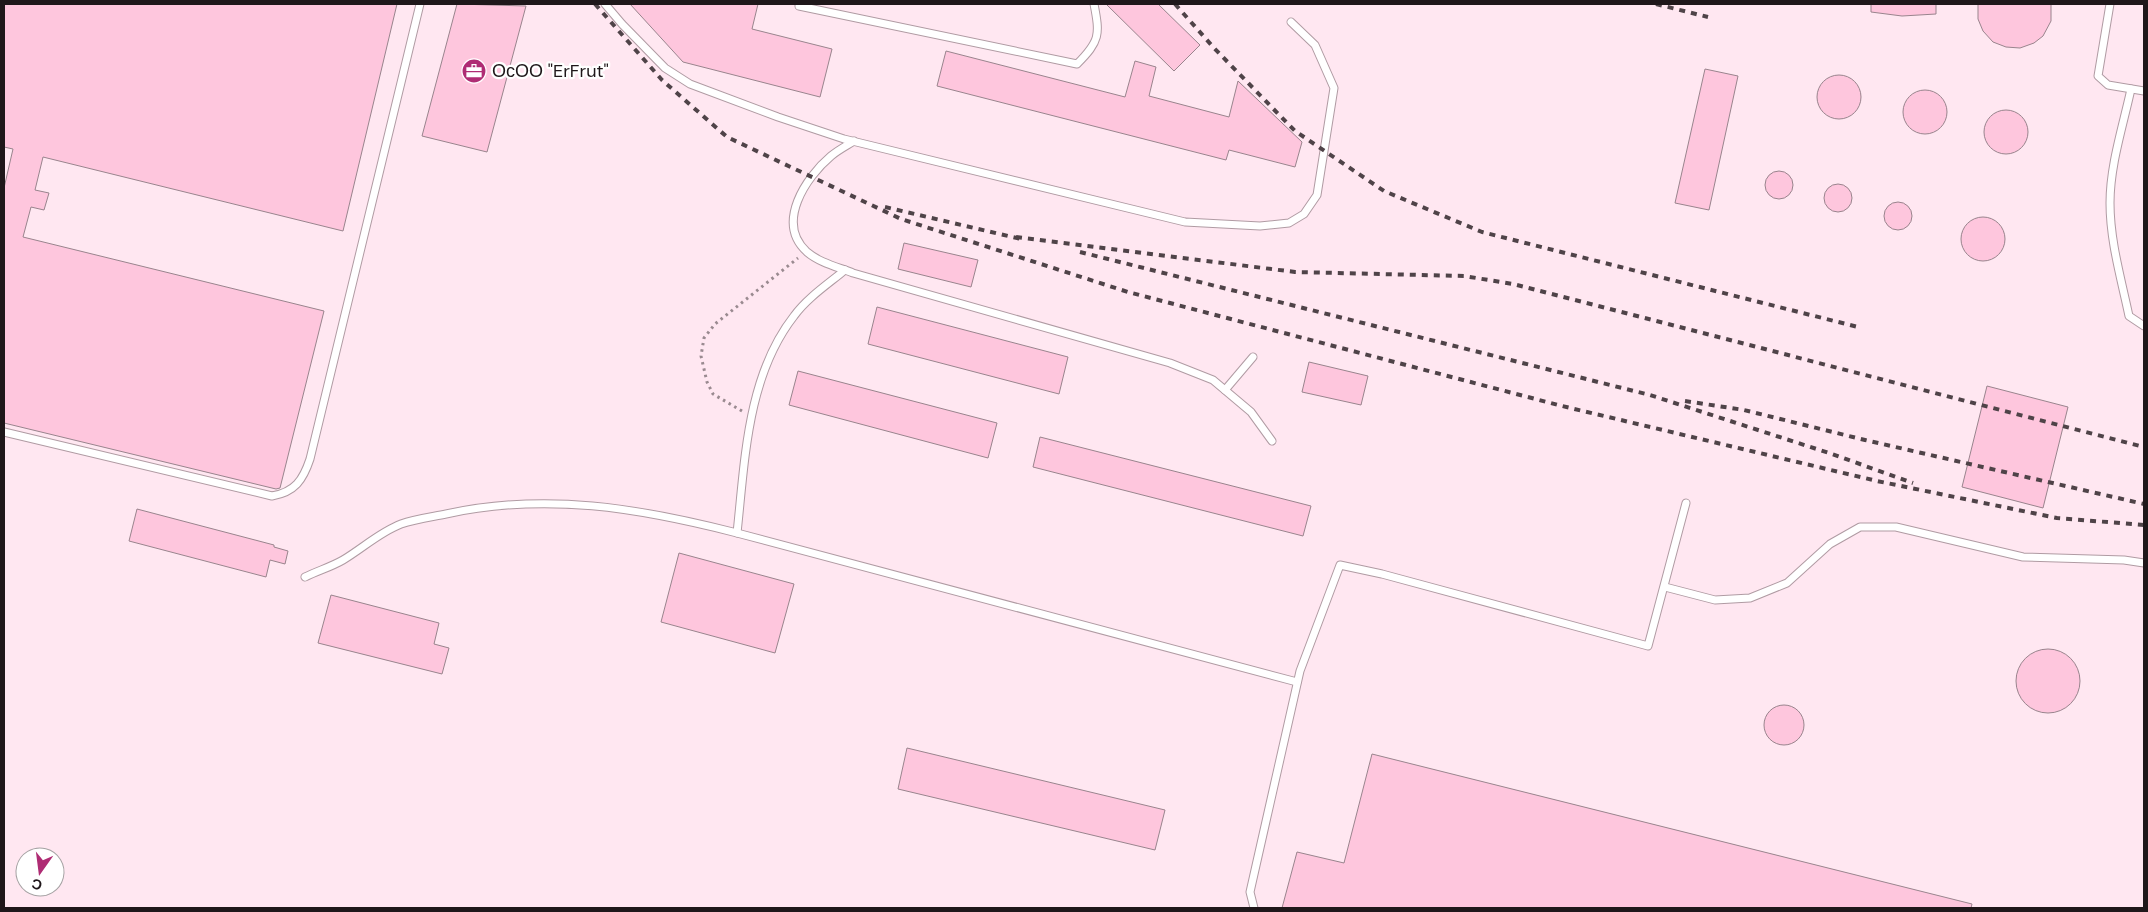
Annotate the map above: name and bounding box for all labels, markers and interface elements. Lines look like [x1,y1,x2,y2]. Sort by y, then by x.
office icon: ОсОО "ErFrut" [461,58,487,84]
place label: ОсОО "ErFrut" [492,59,609,83]
north arrow [15,847,65,897]
text: С [30,875,44,895]

